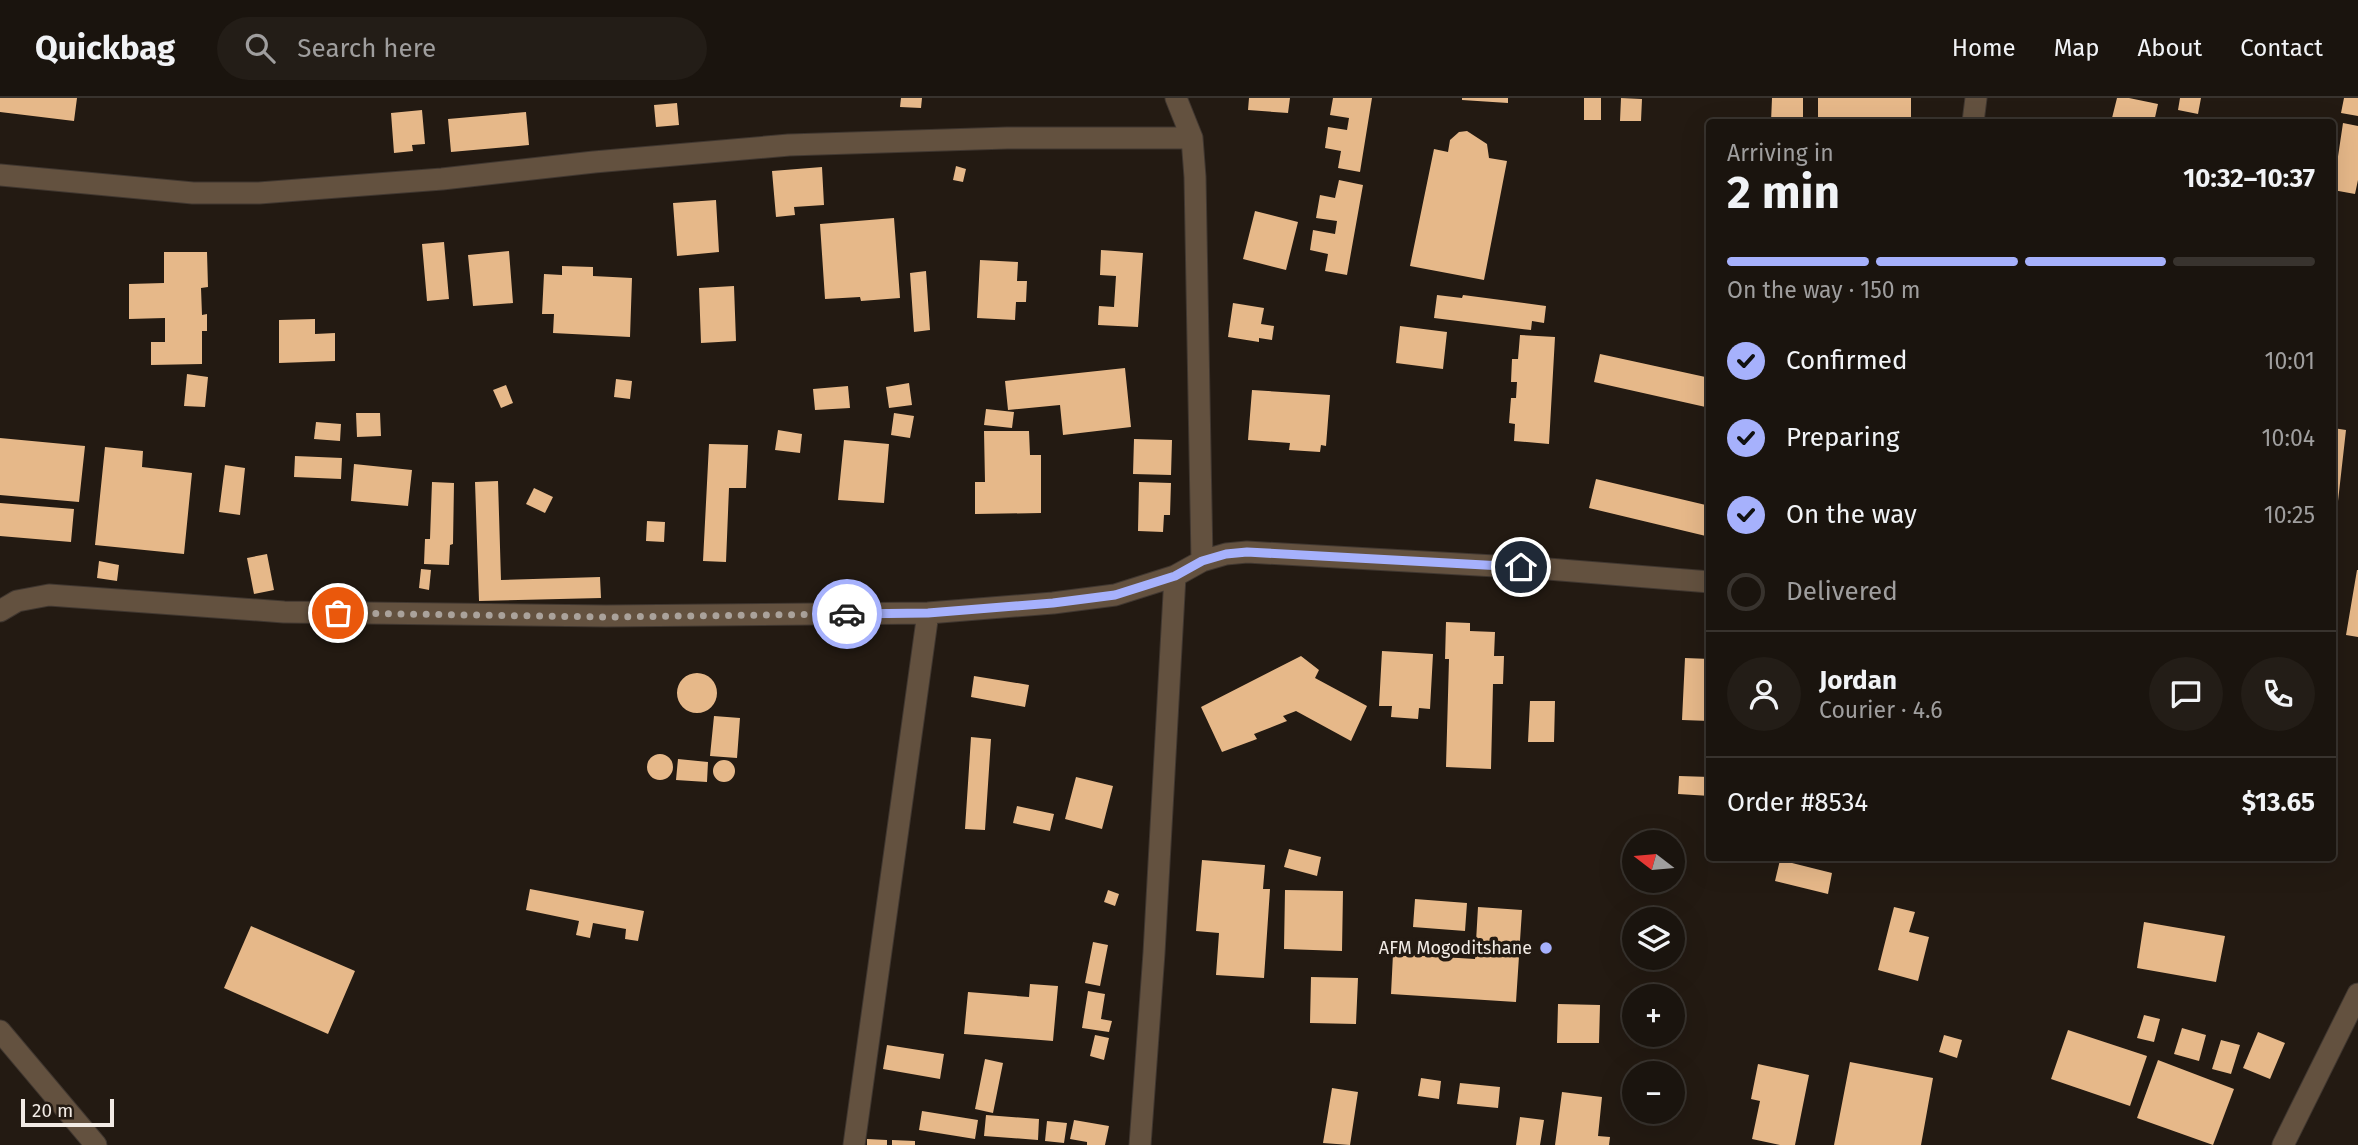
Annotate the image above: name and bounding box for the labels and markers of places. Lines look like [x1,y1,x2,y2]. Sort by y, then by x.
pin [1491,537,1551,597]
pin [308,583,368,643]
place label: AFM Mogoditshane [1379,937,1532,959]
marker: AFM Mogoditshane [1538,940,1554,956]

